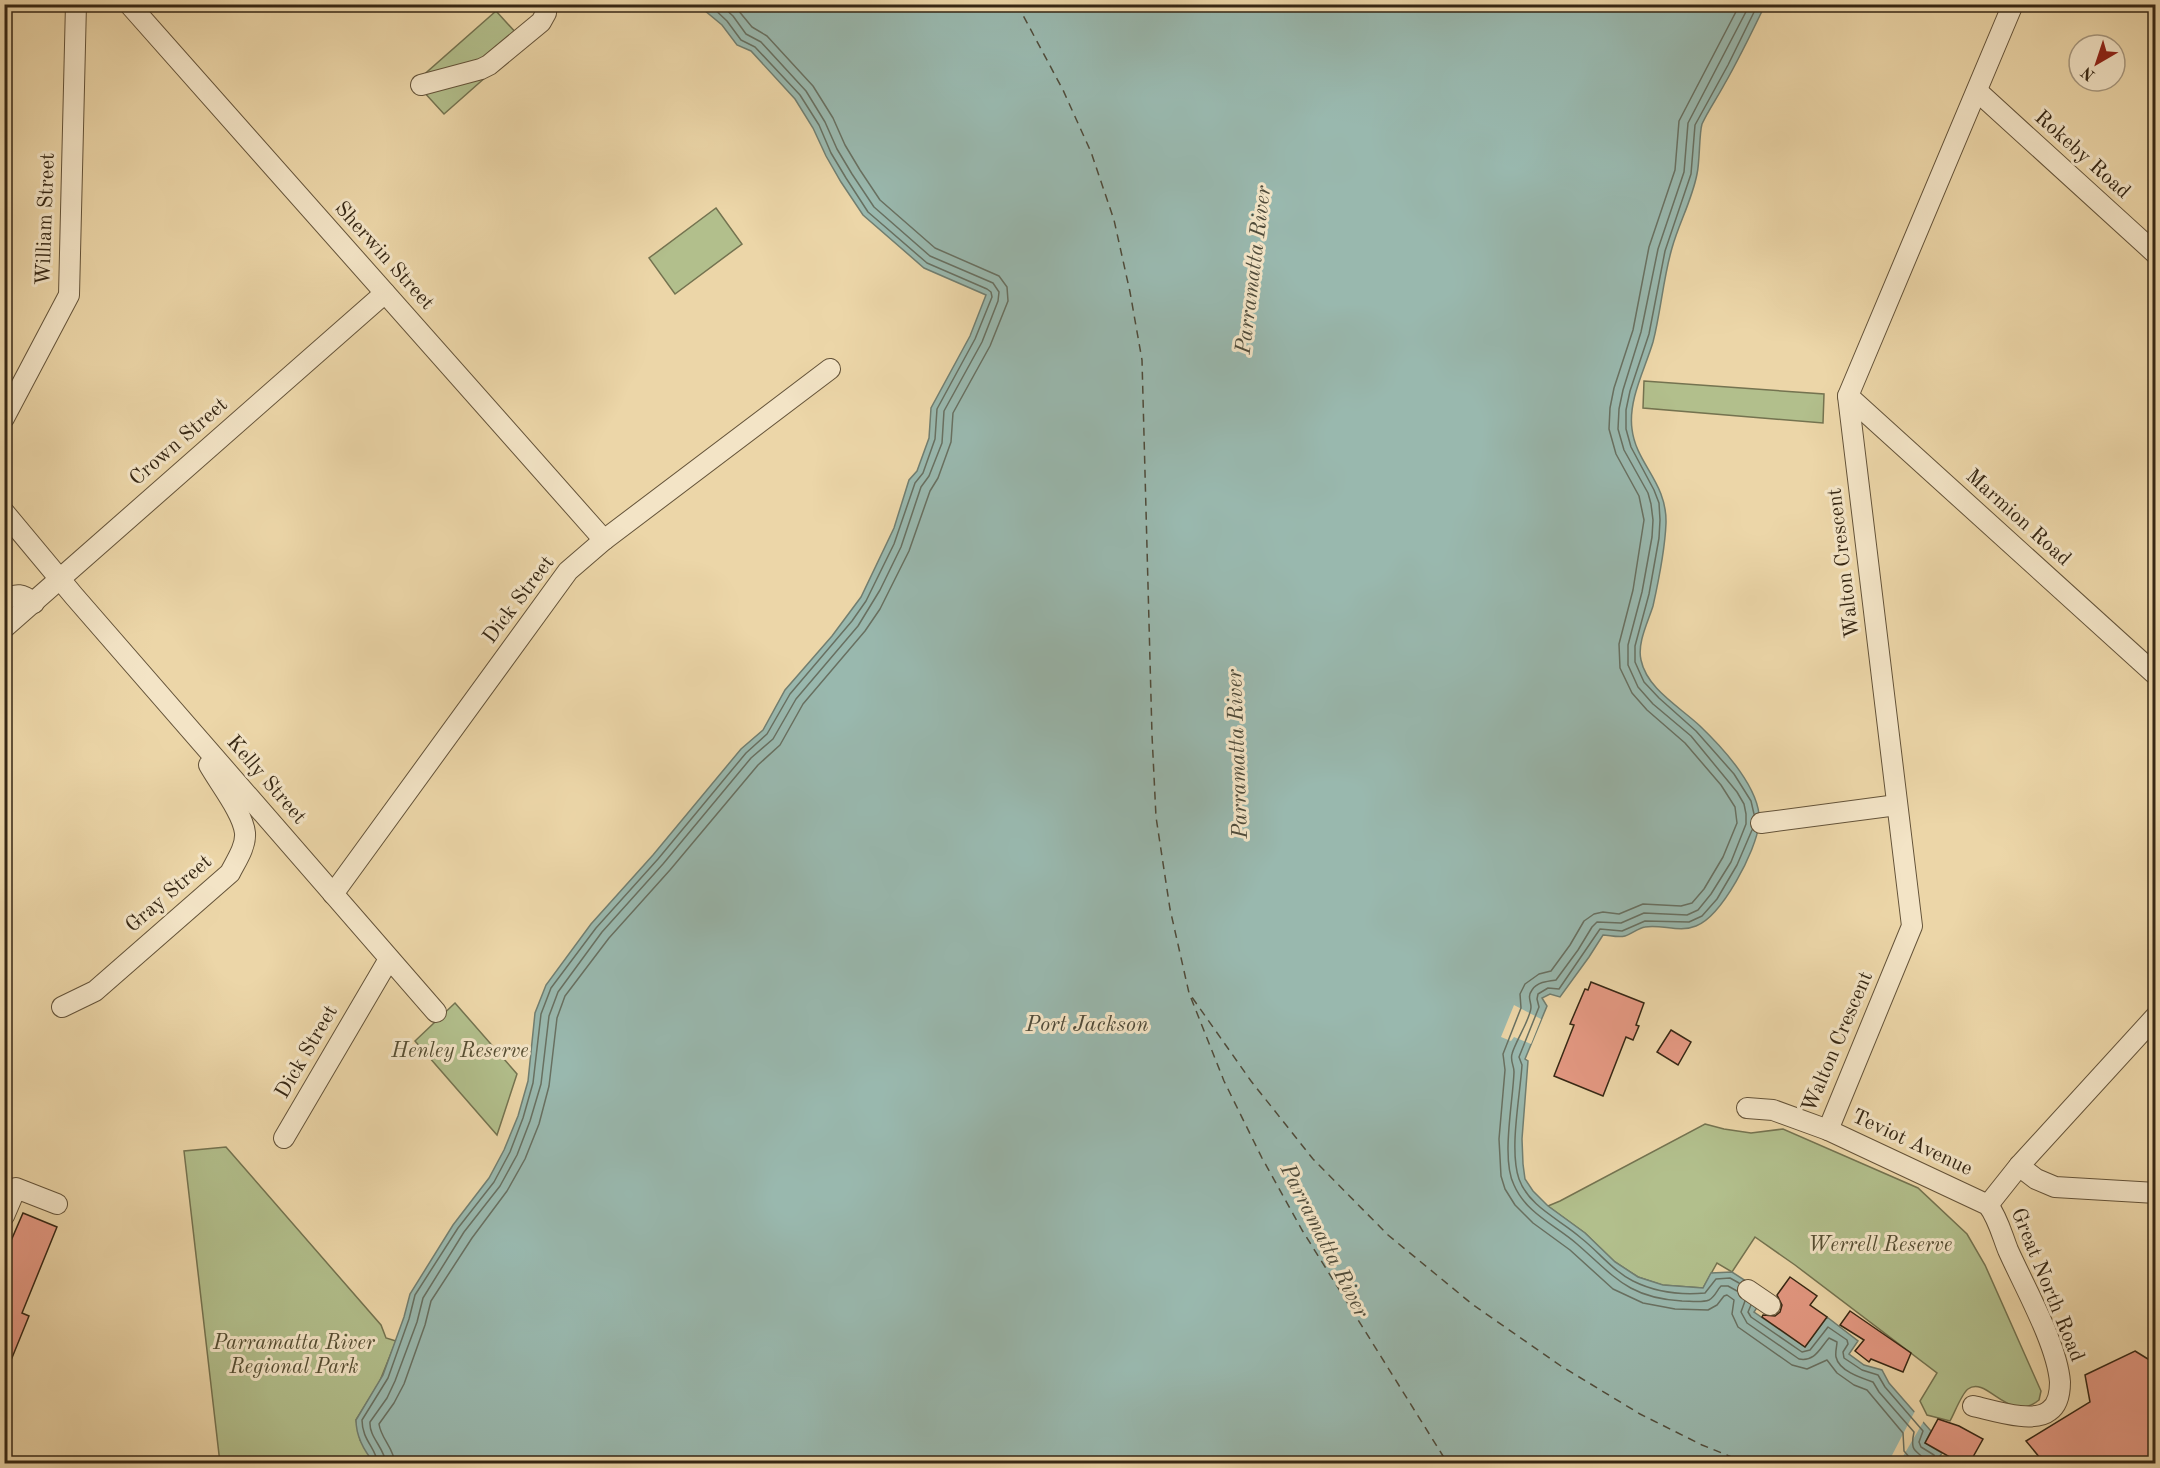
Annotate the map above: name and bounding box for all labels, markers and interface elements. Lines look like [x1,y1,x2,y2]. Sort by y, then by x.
north arrow [2067,33,2127,93]
text: N [2078,63,2099,83]
street label: Rokeby Road [2030,107,2134,203]
street label: William Street [33,152,59,286]
water label: Parramatta River [1233,184,1275,356]
street label: Sherwin Street [330,198,438,314]
street label: Crown Street [126,394,232,490]
street label: Marmion Road [1961,466,2075,570]
street label: Walton Crescent [1824,487,1864,639]
street label: Dick Street [479,552,559,648]
water label: Parramatta River [1224,668,1252,840]
street label: Kelly Street [222,732,310,828]
street label: Gray Street [122,851,216,937]
street label: Walton Crescent [1799,969,1877,1115]
street label: Dick Street [272,1002,342,1102]
water label: Port Jackson [1025,1014,1149,1036]
park label: Henley Reserve [390,1041,529,1062]
street label: Teviot Avenue [1848,1106,1976,1180]
water label: Parramatta River [1275,1160,1373,1322]
street label: Great North Road [2007,1205,2087,1365]
park label: Werrell Reserve [1808,1235,1952,1256]
park label: Parramatta River Regional Park [212,1333,376,1378]

